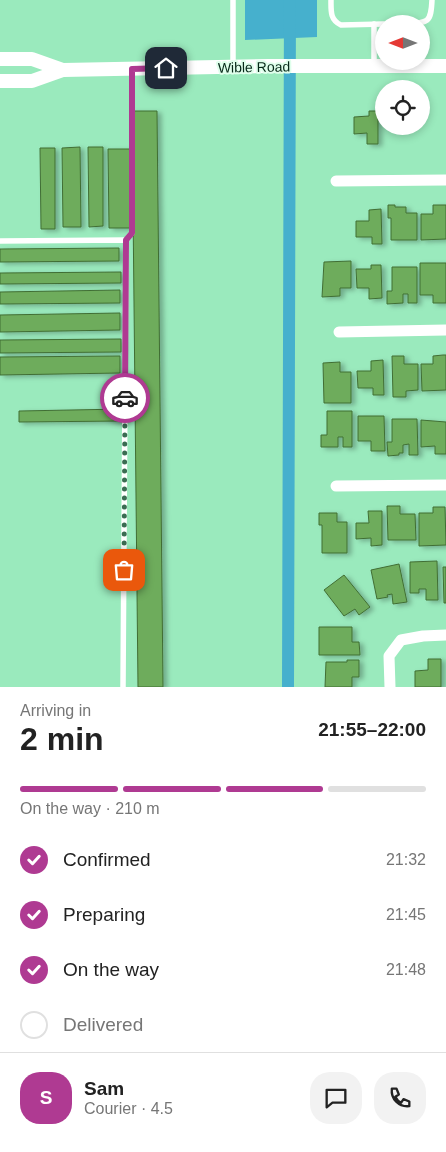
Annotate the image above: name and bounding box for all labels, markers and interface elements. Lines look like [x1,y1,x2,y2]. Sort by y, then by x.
north arrow [375,15,430,70]
map controls [375,15,430,135]
pin [145,47,187,89]
icon: home [152,54,180,82]
street label: Wible Road [218,58,290,76]
button: locate [375,80,430,135]
courier [100,373,150,423]
icon: car [111,384,139,412]
pin [103,549,145,591]
icon: bag [110,556,138,584]
text: Arriving in [20,702,91,719]
text: 21:55–22:00 [318,719,426,740]
text: 2 min [20,721,104,757]
text: On the way · 210 m [20,800,160,817]
icon: check [20,846,48,874]
text: Confirmed [63,849,151,870]
text: 21:32 [386,851,426,868]
icon: check [20,901,48,929]
text: Preparing [63,904,145,925]
text: 21:45 [386,906,426,923]
icon: check [20,956,48,984]
text: On the way [63,959,159,980]
text: 21:48 [386,961,426,978]
text: Delivered [63,1014,143,1035]
button: chat [310,1072,362,1124]
button: phone [374,1072,426,1124]
text: Sam [84,1078,124,1099]
text: S [40,1087,52,1108]
text: Courier · 4.5 [84,1100,173,1117]

